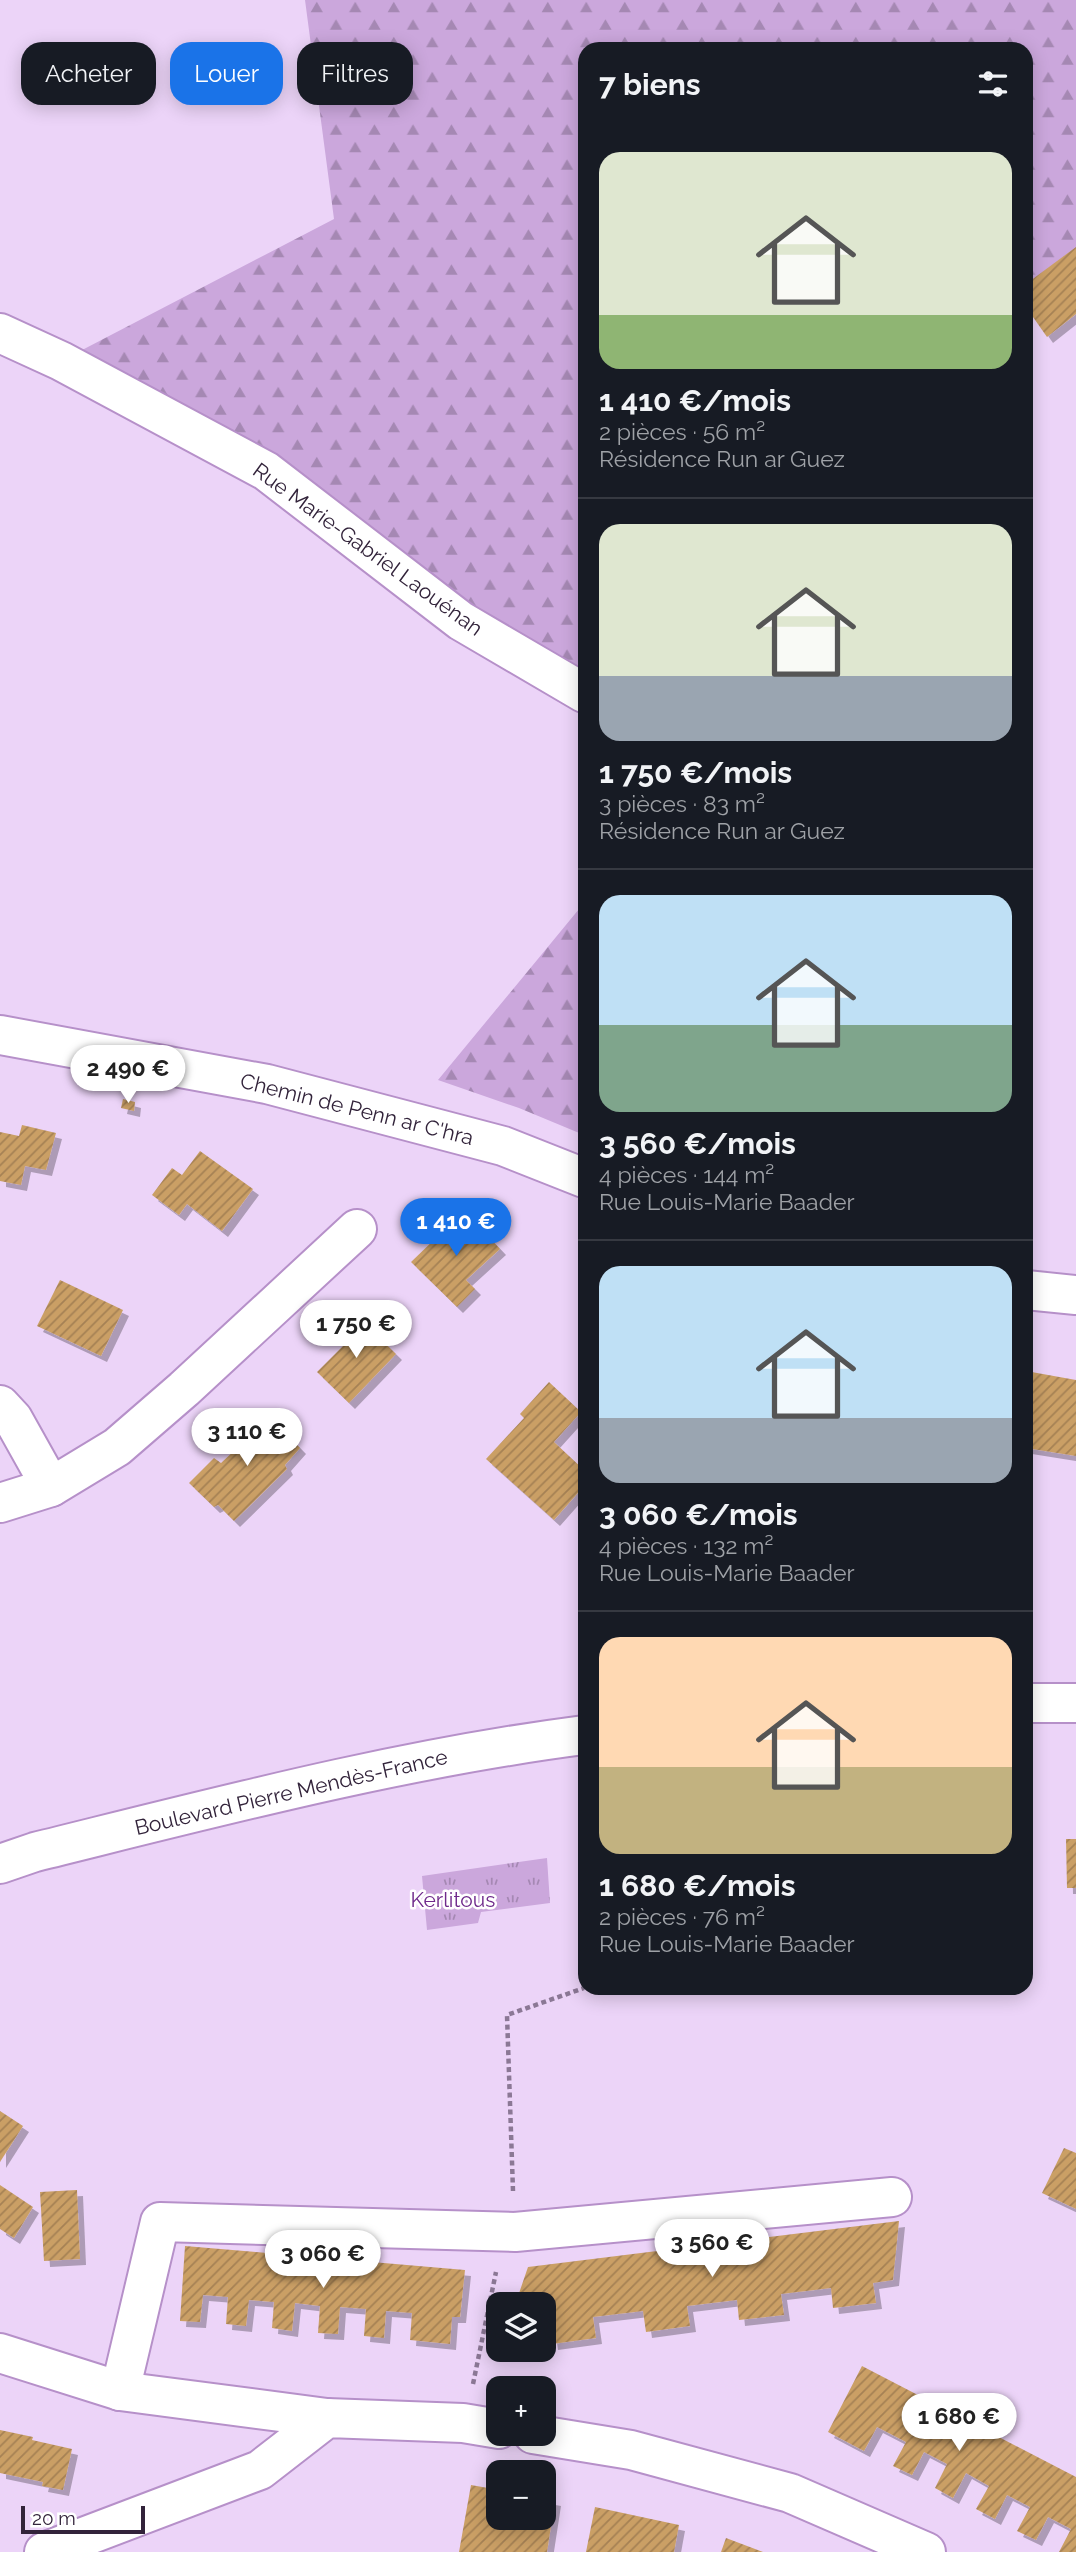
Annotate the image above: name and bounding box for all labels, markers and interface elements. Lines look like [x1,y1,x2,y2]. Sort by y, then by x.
chip: Acheter [21,42,156,105]
chip: Louer [170,42,283,105]
chip: Filtres [297,42,413,105]
icon: filters [974,65,1012,103]
text: 7 biens [599,67,701,102]
icon: home [743,197,869,323]
text: 1 410 €/mois [599,383,791,418]
text: 2 pièces · 56 m² [599,418,765,445]
text: Résidence Run ar Guez [599,445,845,472]
street label: Rue Marie-Gabriel Laouénan [248,457,488,641]
icon: home [743,569,869,695]
text: 1 750 €/mois [599,755,792,790]
text: 3 pièces · 83 m² [599,790,765,817]
text: Résidence Run ar Guez [599,817,845,844]
icon: home [743,940,869,1066]
pin: 2 490 € [63,1046,193,1105]
text: 2 490 € [86,1054,170,1081]
street label: Chemin de Penn ar C'hra [238,1068,476,1150]
text: 3 560 €/mois [599,1126,796,1161]
text: 4 pièces · 144 m² [599,1161,774,1188]
text: Rue Louis-Marie Baader [599,1188,855,1215]
pin: 1 410 € [391,1198,521,1258]
text: 1 410 € [416,1207,496,1234]
pin: 1 750 € [291,1300,421,1360]
text: 1 750 € [316,1309,396,1336]
icon: home [743,1311,869,1437]
pin: 3 110 € [182,1408,312,1468]
text: 3 110 € [207,1417,287,1444]
text: 3 060 €/mois [599,1497,798,1532]
text: 4 pièces · 132 m² [599,1532,773,1559]
text: Rue Louis-Marie Baader [599,1559,855,1586]
icon: home [743,1682,869,1808]
street label: Boulevard Pierre Mendès-France [132,1744,450,1840]
text: 1 680 €/mois [599,1868,795,1903]
park label: Kerlitous [411,1887,495,1912]
text: 2 pièces · 76 m² [599,1903,765,1930]
text: Rue Louis-Marie Baader [599,1930,855,1957]
pin: 3 560 € [647,2220,777,2279]
text: 3 560 € [670,2228,754,2255]
pin: 3 060 € [258,2230,388,2290]
text: 3 060 € [281,2239,365,2266]
map controls [486,2292,556,2530]
button: layers [486,2292,556,2362]
button: + [486,2376,556,2446]
pin: 1 680 € [894,2394,1024,2453]
text: 1 680 € [918,2402,1000,2429]
button: − [486,2460,556,2530]
scale bar [21,2503,145,2535]
text: 20 m [32,2507,76,2529]

